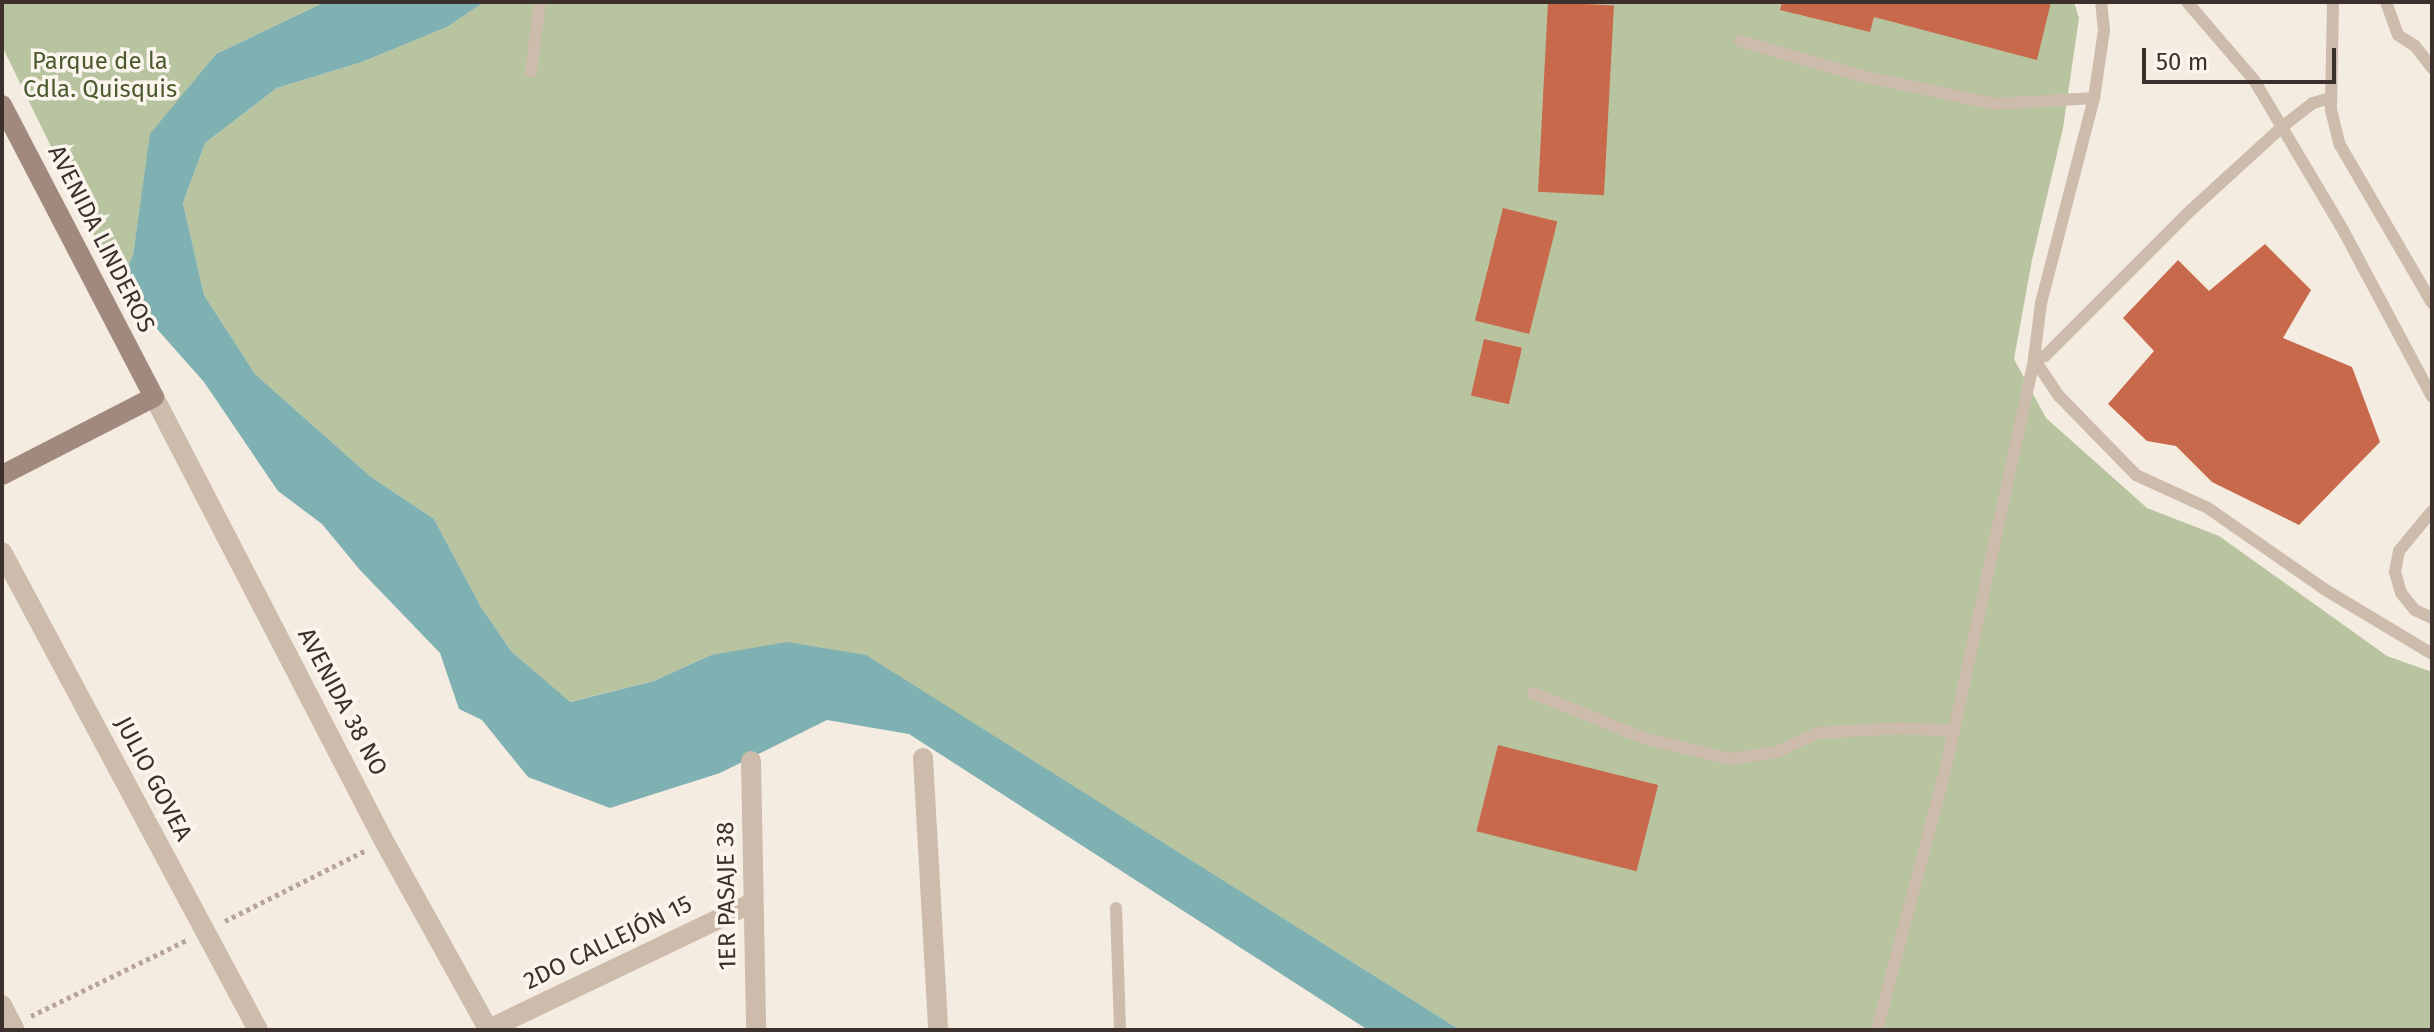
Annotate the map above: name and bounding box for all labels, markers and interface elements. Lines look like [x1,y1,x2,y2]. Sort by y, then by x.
scale bar [2146,32,2340,82]
park label: Parque de la Cdla. Quisquis [23,48,177,104]
text: 50 m [2156,48,2208,76]
street label: AVENIDA LINDEROS [41,141,161,337]
street label: AVENIDA 38 NO [291,623,393,781]
street label: JULIO GOVEA [108,712,198,846]
street label: 1ER PASAJE 38 [711,821,743,971]
street label: 2DO CALLEJÓN 15 [519,890,697,996]

